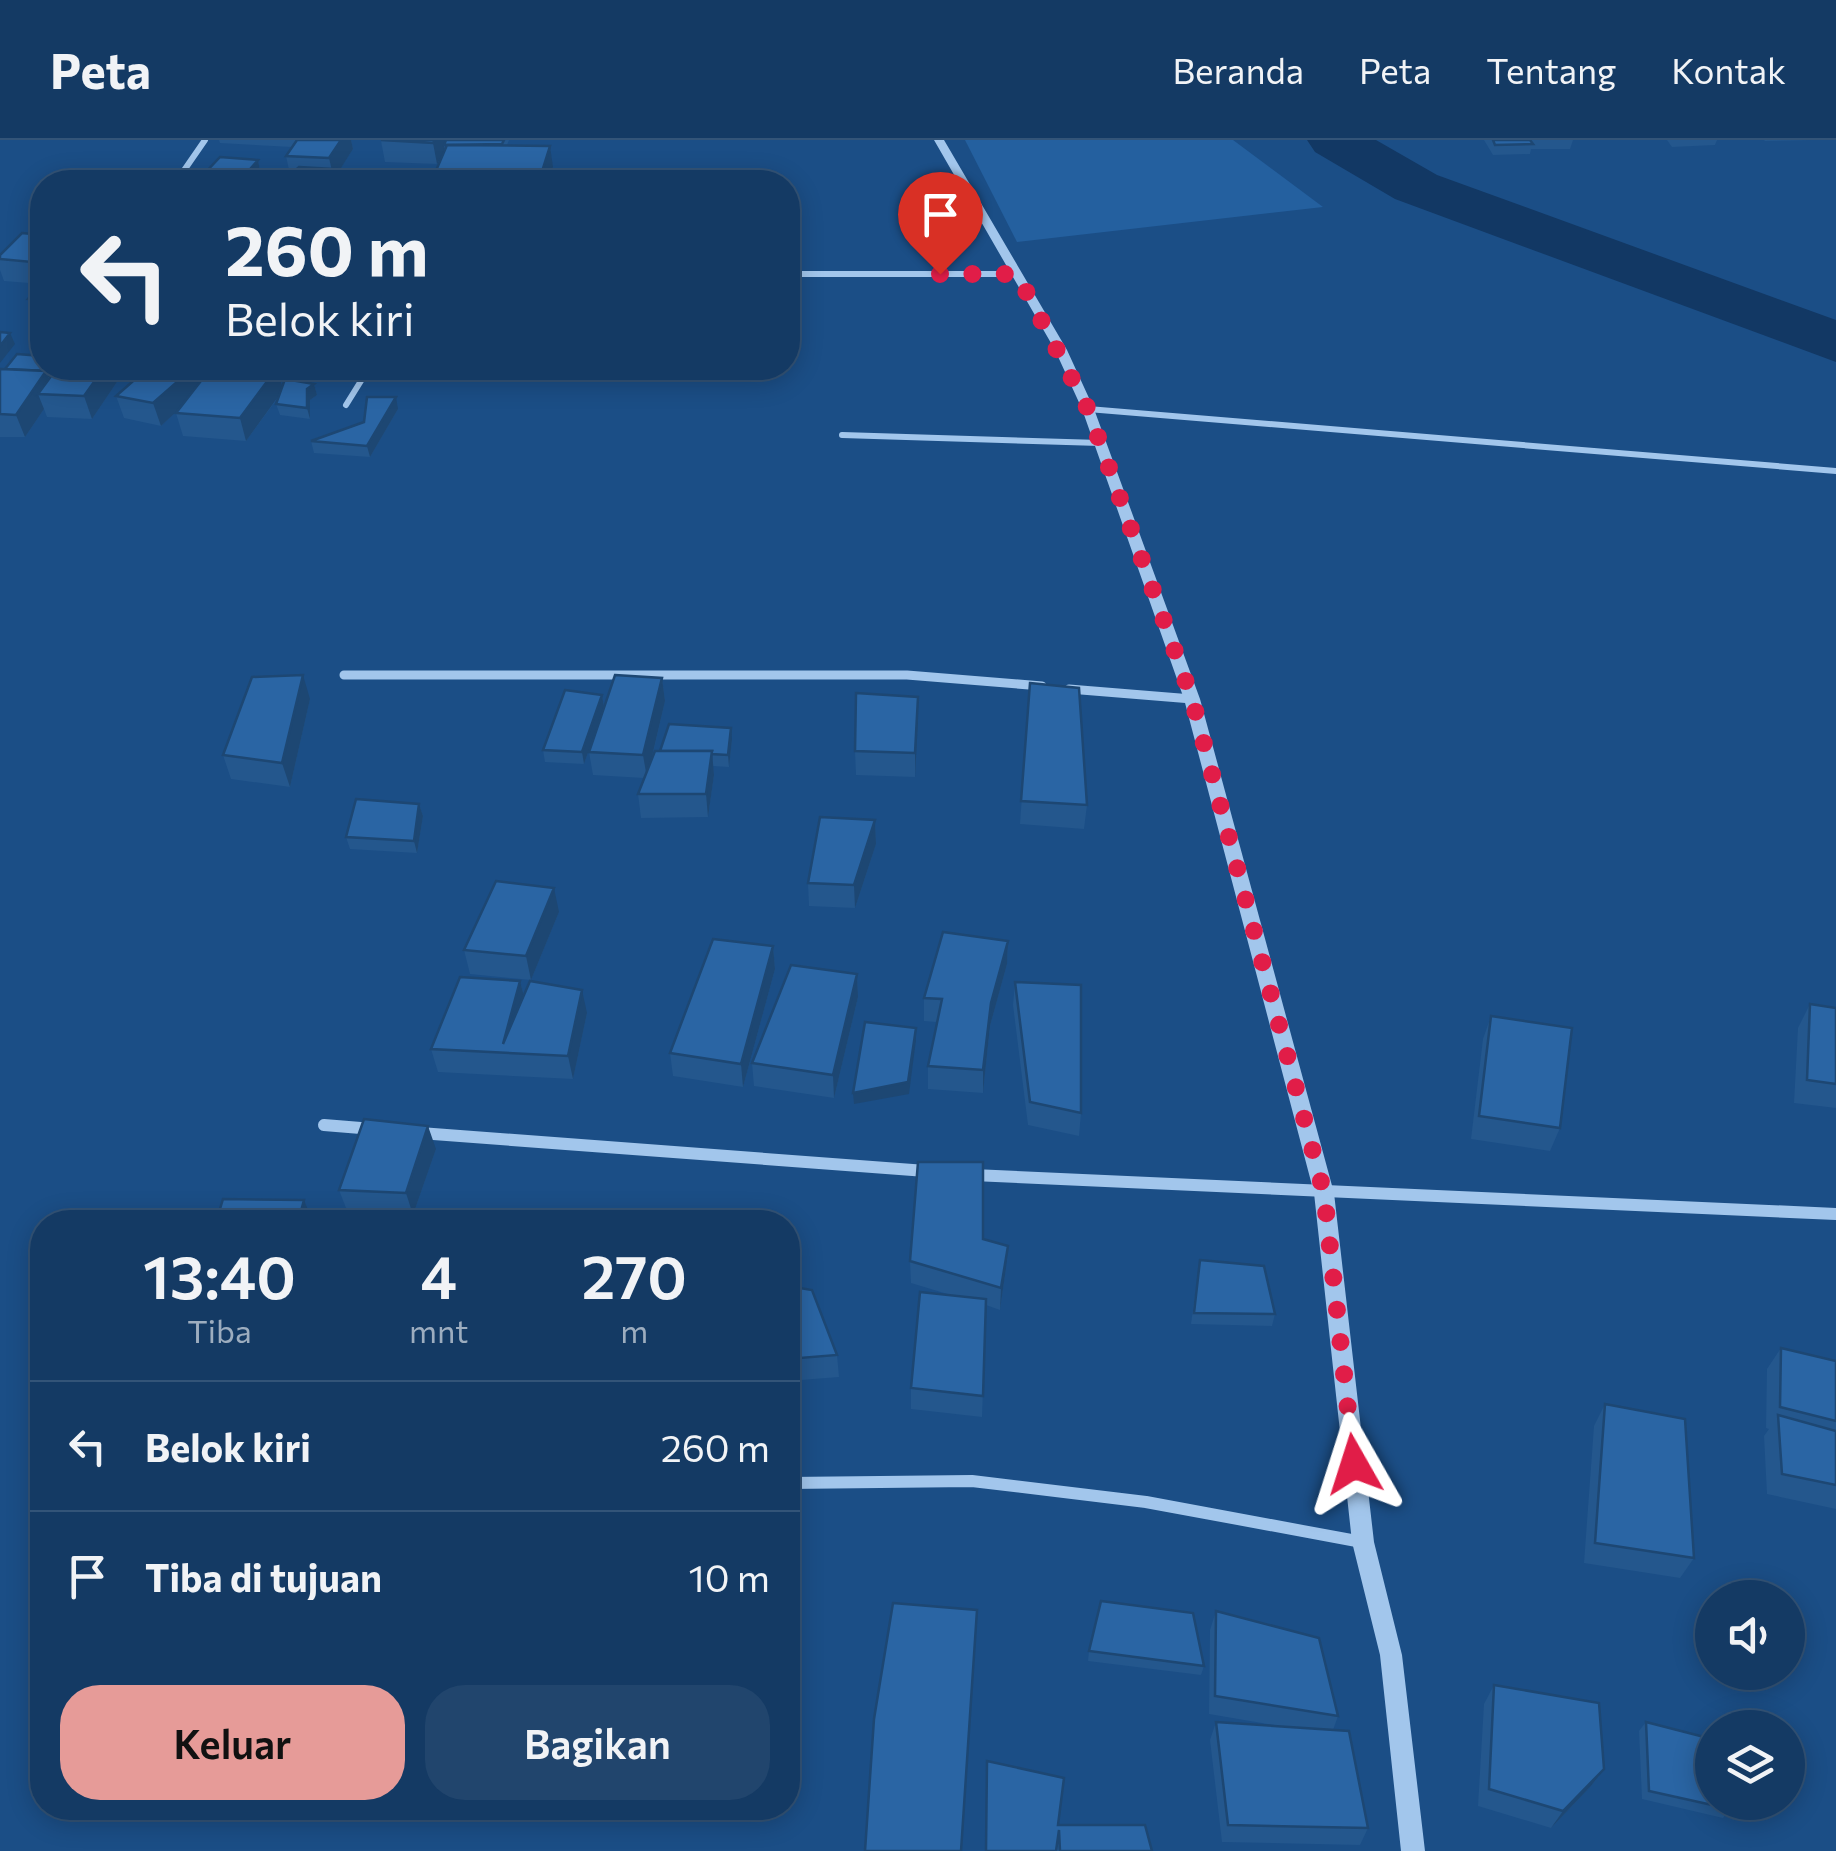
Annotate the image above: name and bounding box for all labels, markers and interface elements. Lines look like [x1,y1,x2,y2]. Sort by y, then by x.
text: Peta [50,40,151,99]
text: Beranda [1172,48,1304,91]
text: Peta [1359,48,1431,91]
text: Tentang [1486,48,1616,91]
text: Kontak [1671,48,1786,91]
pin [898,172,983,275]
icon: arrive [913,187,968,242]
text: 260 m [225,205,429,290]
icon: left [60,210,190,340]
text: Belok kiri [225,290,415,345]
text: 13:40 [143,1238,296,1311]
text: 4 [420,1238,457,1311]
text: 270 [581,1238,687,1311]
text: Tiba [187,1310,252,1350]
text: mnt [409,1310,468,1350]
text: m [620,1310,648,1350]
position arrow [1302,1412,1406,1516]
icon: left [60,1419,115,1474]
text: Belok kiri [145,1423,311,1470]
text: 260 m [661,1423,770,1470]
icon: arrive [60,1549,115,1604]
text: Tiba di tujuan [145,1553,382,1600]
text: 10 m [689,1553,770,1600]
map controls [1695,1580,1805,1820]
button: sound [1695,1580,1805,1690]
button: Keluar [60,1685,405,1800]
button: Bagikan [425,1685,770,1800]
button: layers [1695,1710,1805,1820]

